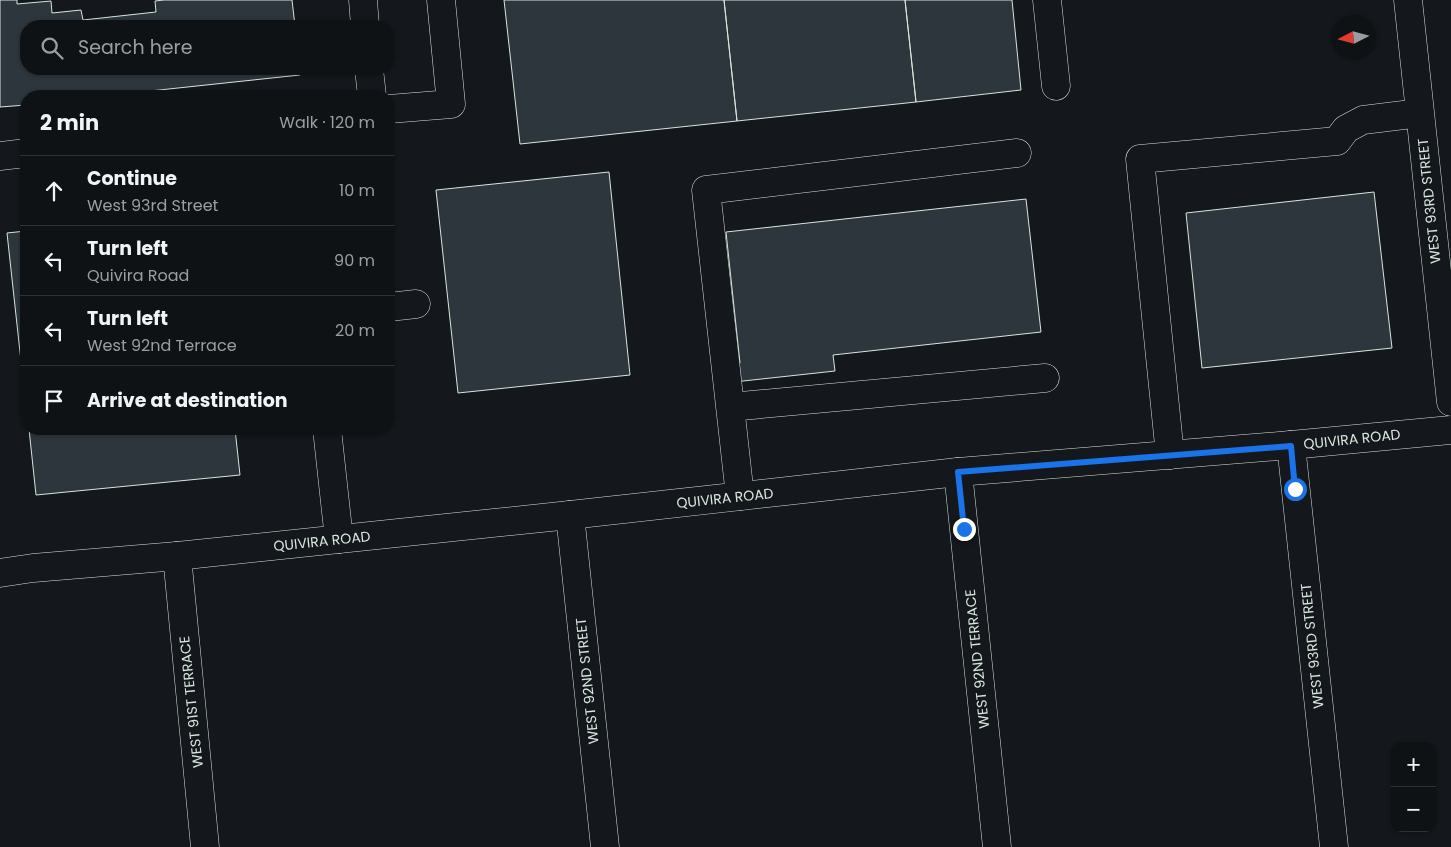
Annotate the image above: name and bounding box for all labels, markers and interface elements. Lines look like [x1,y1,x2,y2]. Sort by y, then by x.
north arrow [1331,15,1376,60]
search box [20,20,395,75]
icon: search [38,34,66,62]
text: Search here [78,34,192,61]
text: 2 min [40,108,99,137]
text: Walk · 120 m [279,111,375,134]
street label: WEST 93RD STREET [1412,137,1446,265]
text: Continue [87,165,177,192]
icon: ahead [40,177,68,205]
text: 10 m [339,179,375,202]
text: West 93rd Street [87,194,218,217]
text: Turn left [87,235,168,262]
icon: left [40,247,68,275]
text: 90 m [334,249,375,272]
text: Quivira Road [87,264,189,287]
text: Turn left [87,305,168,332]
icon: left [40,317,68,345]
text: 20 m [335,319,375,342]
text: West 92nd Terrace [87,334,237,357]
icon: arrive [40,387,68,415]
text: Arrive at destination [87,387,288,414]
street label: QUIVIRA ROAD [1303,424,1402,454]
route start [1284,478,1307,501]
street label: QUIVIRA ROAD [676,483,775,513]
route end [953,518,976,541]
street label: QUIVIRA ROAD [273,526,372,556]
street label: WEST 93RD STREET [1295,582,1329,710]
street label: WEST 92ND TERRACE [960,588,994,730]
street label: WEST 92ND STREET [570,616,604,745]
street label: WEST 91ST TERRACE [174,635,208,769]
map controls [1391,742,1436,832]
button: + [1391,742,1436,787]
button: − [1391,787,1436,832]

